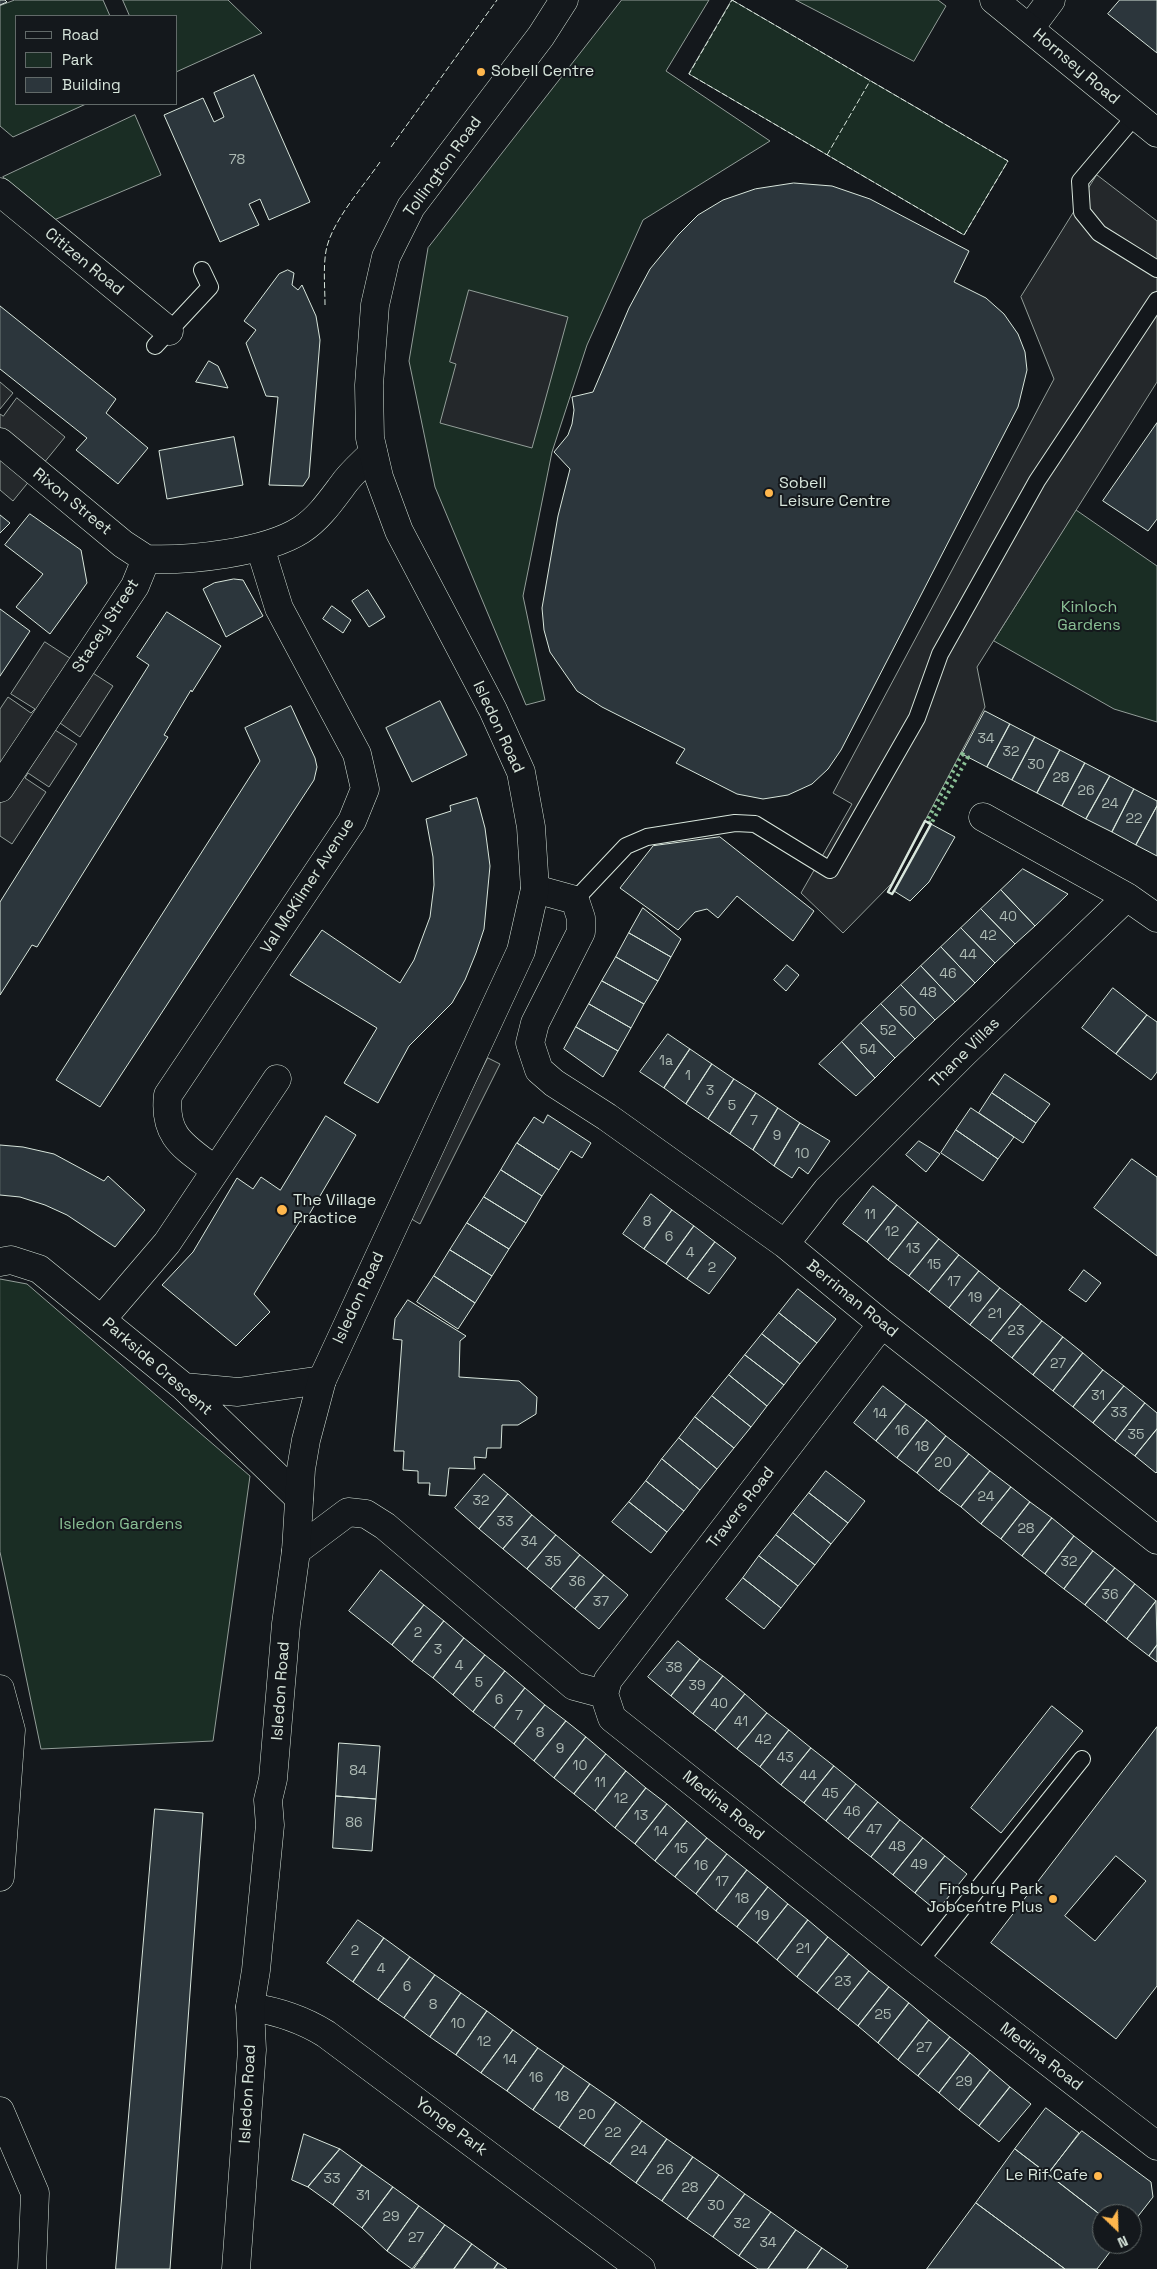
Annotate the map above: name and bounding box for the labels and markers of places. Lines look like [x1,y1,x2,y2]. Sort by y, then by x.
place label: Sobell Centre [491,62,594,82]
marker: Sobell Centre [475,66,487,78]
place label: Sobell Leisure Centre [779,474,891,512]
marker: Sobell Leisure Centre [763,487,775,499]
place label: The Village Practice [293,1191,376,1229]
marker: The Village Practice [275,1203,289,1217]
place label: Finsbury Park Jobcentre Plus [927,1880,1043,1918]
marker: Finsbury Park Jobcentre Plus [1047,1893,1059,1905]
place label: Le Rif Cafe [1005,2166,1088,2186]
marker: Le Rif Cafe [1092,2170,1104,2182]

